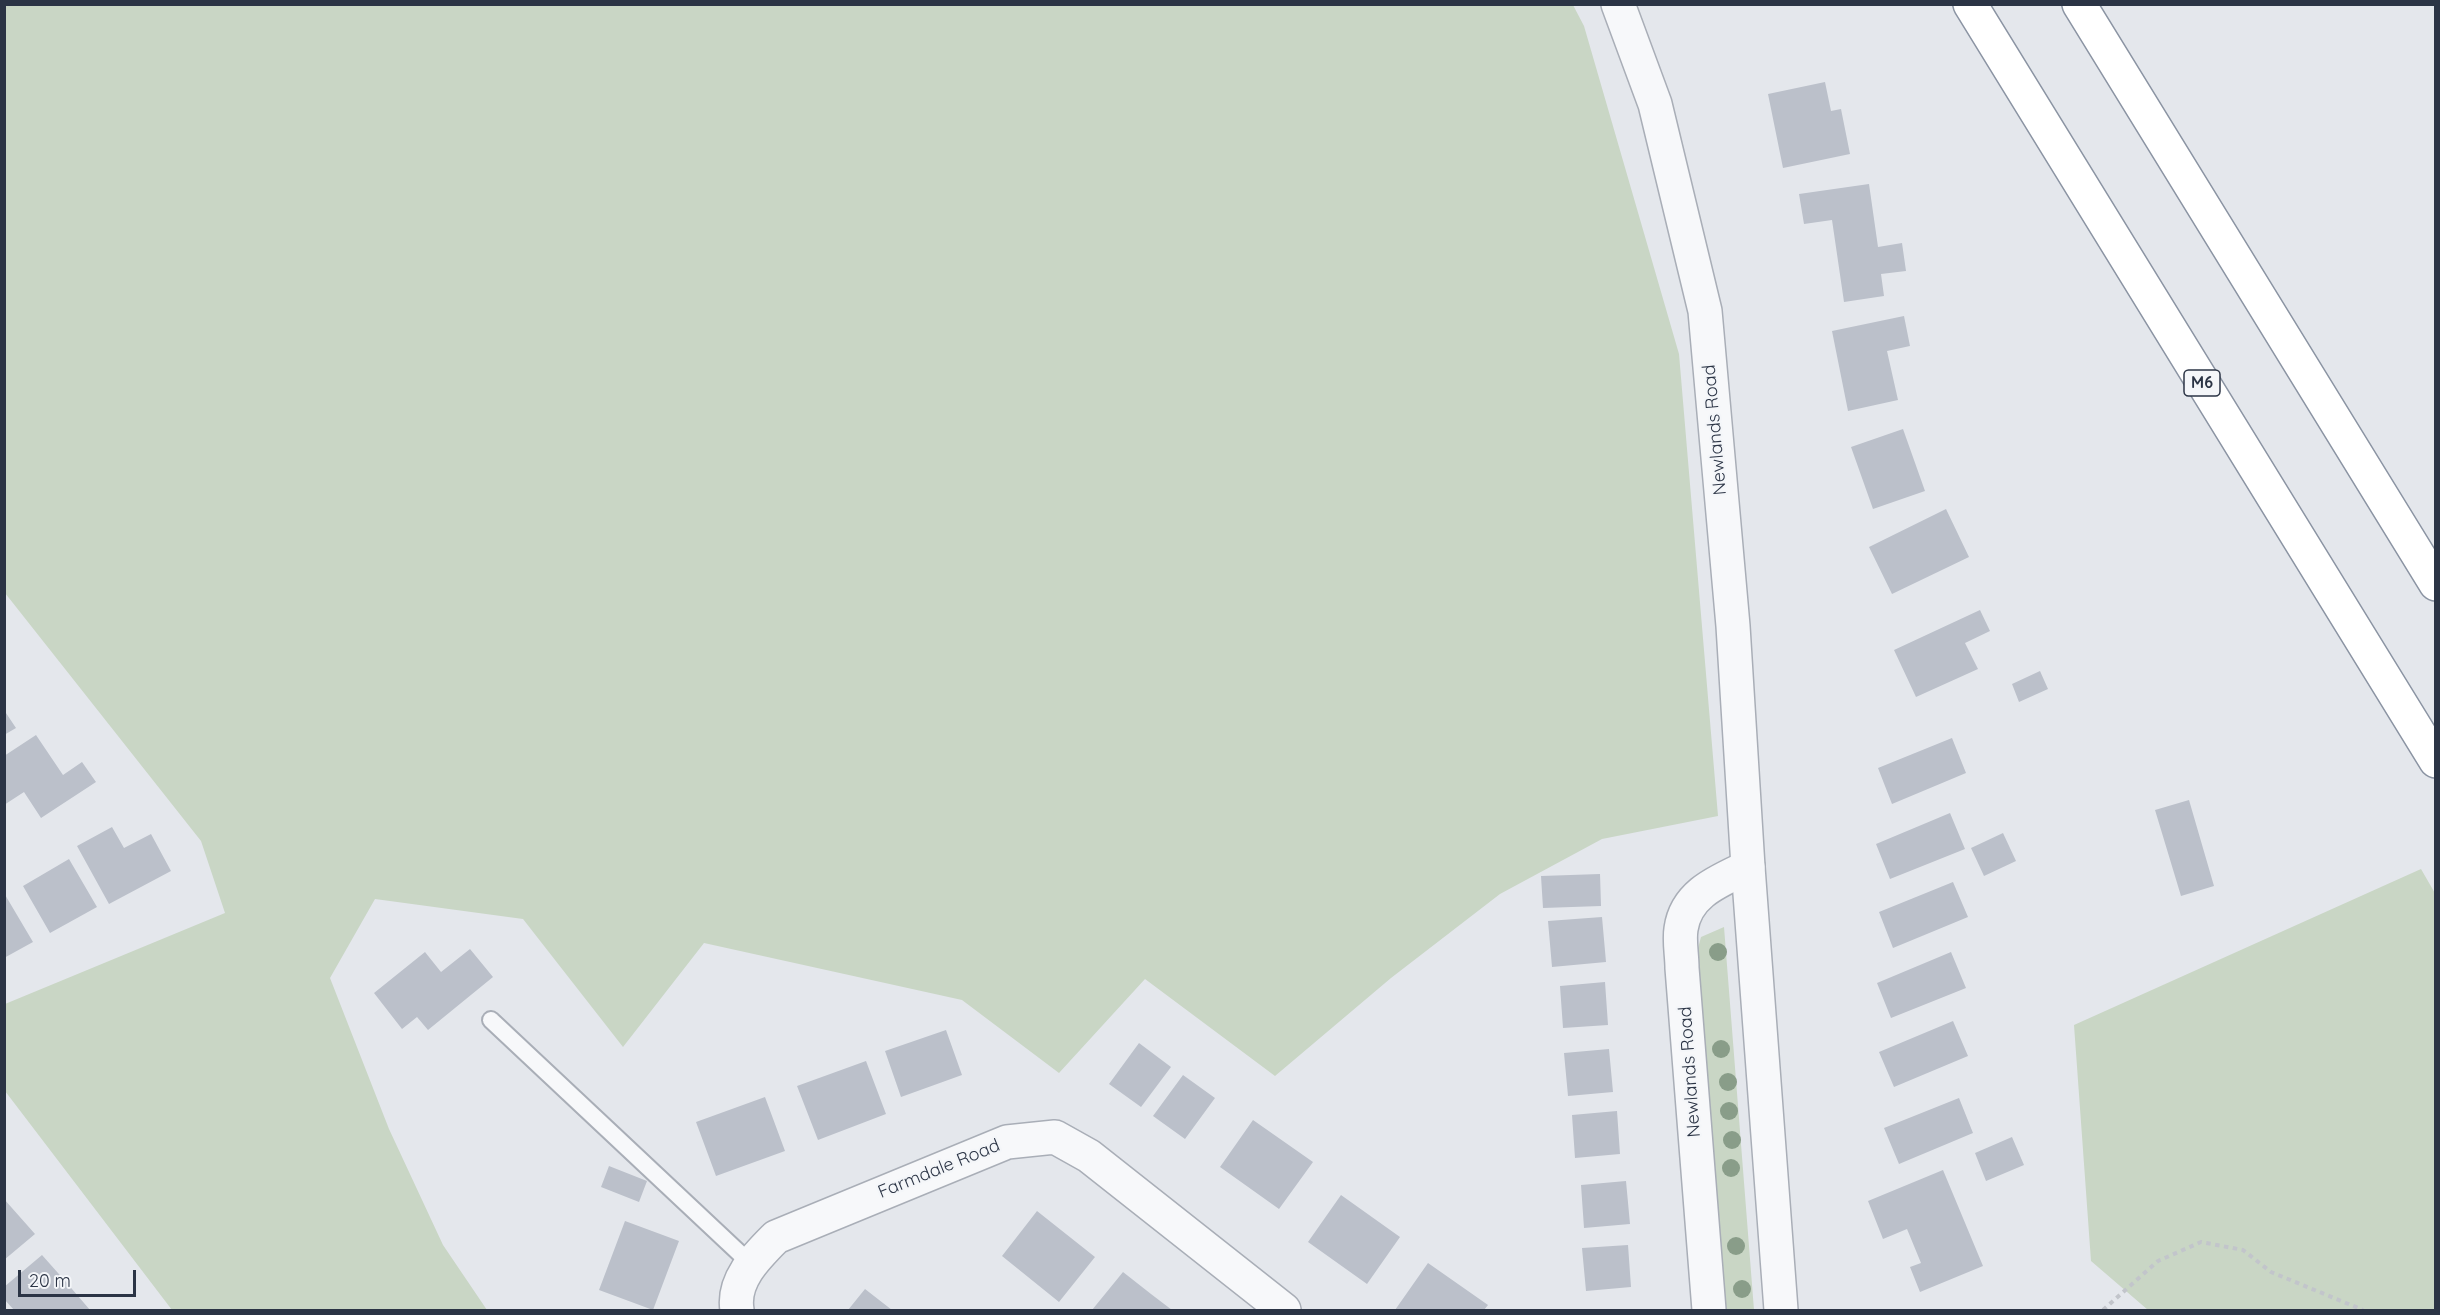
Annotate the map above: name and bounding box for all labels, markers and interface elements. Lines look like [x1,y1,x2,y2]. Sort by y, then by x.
street label: Newlands Road [1699,364,1731,496]
road number: M6 [2184,370,2220,396]
street label: Newlands Road [1675,1006,1705,1138]
street label: Farmdale Road [875,1135,1003,1203]
scale bar [21,1258,140,1296]
text: 20 m [29,1269,71,1292]

